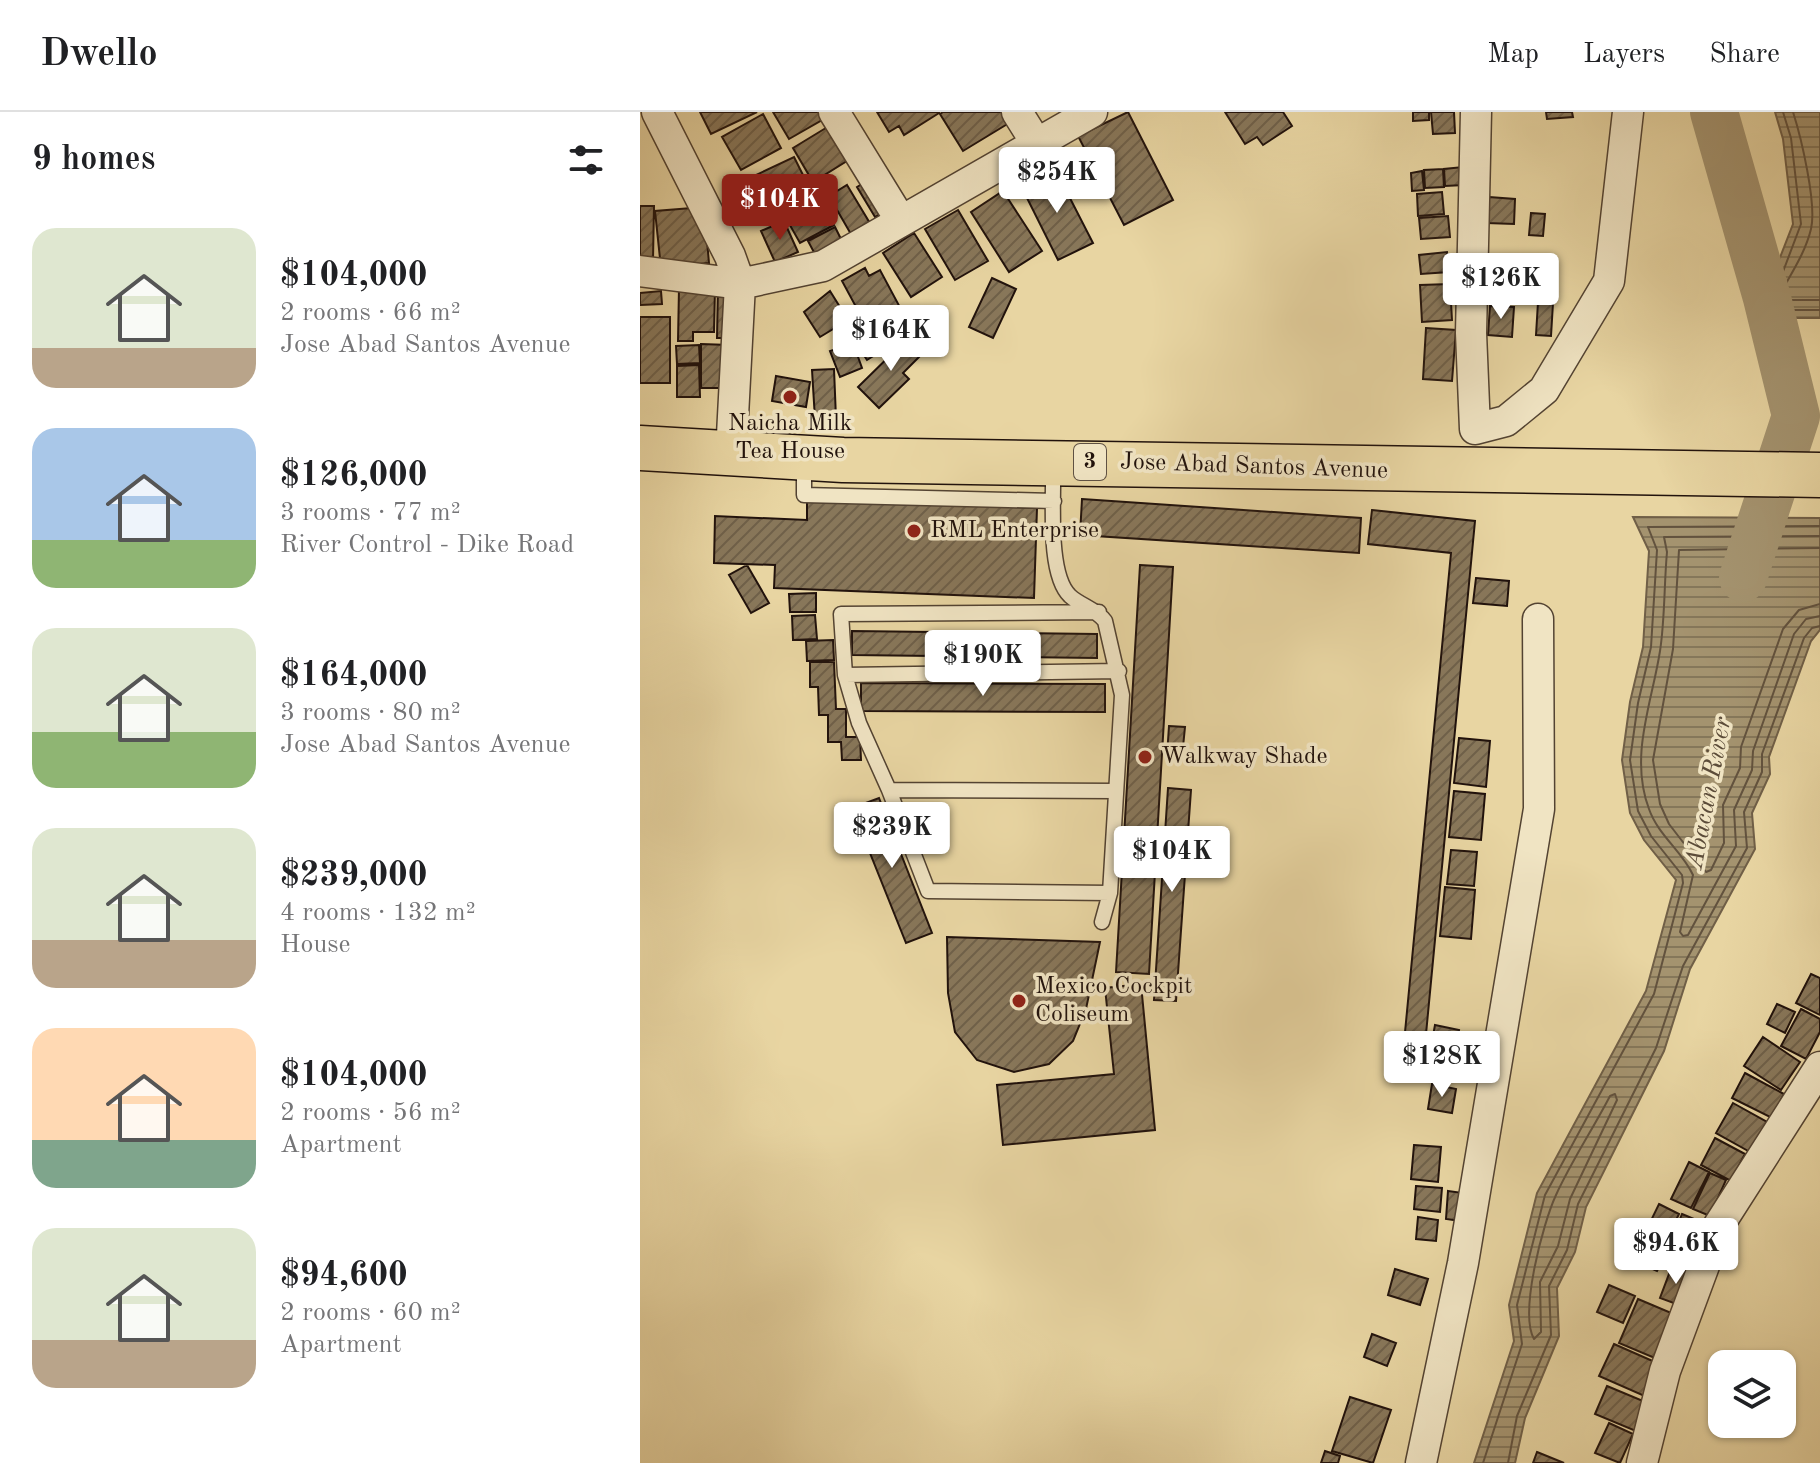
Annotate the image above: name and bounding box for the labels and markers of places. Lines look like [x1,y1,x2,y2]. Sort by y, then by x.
pin: $254K [1001,147,1113,215]
pin: $104K [724,174,836,242]
pin: $126K [1445,253,1557,321]
pin: $164K [835,305,947,373]
marker: Naicha Milk Tea House [781,388,799,406]
place label: Naicha Milk Tea House [728,412,852,464]
place label: RML Enterprise [930,519,1099,543]
marker: RML Enterprise [905,522,923,540]
pin: $190K [927,630,1039,698]
place label: Walkway Shade [1161,745,1328,769]
marker: Walkway Shade [1136,748,1154,766]
pin: $239K [836,802,948,870]
pin: $104K [1116,826,1228,894]
place label: Mexico Cockpit Coliseum [1035,975,1192,1027]
marker: Mexico Cockpit Coliseum [1010,992,1028,1010]
pin: $128K [1386,1031,1498,1099]
pin: $94.6K [1611,1218,1741,1286]

